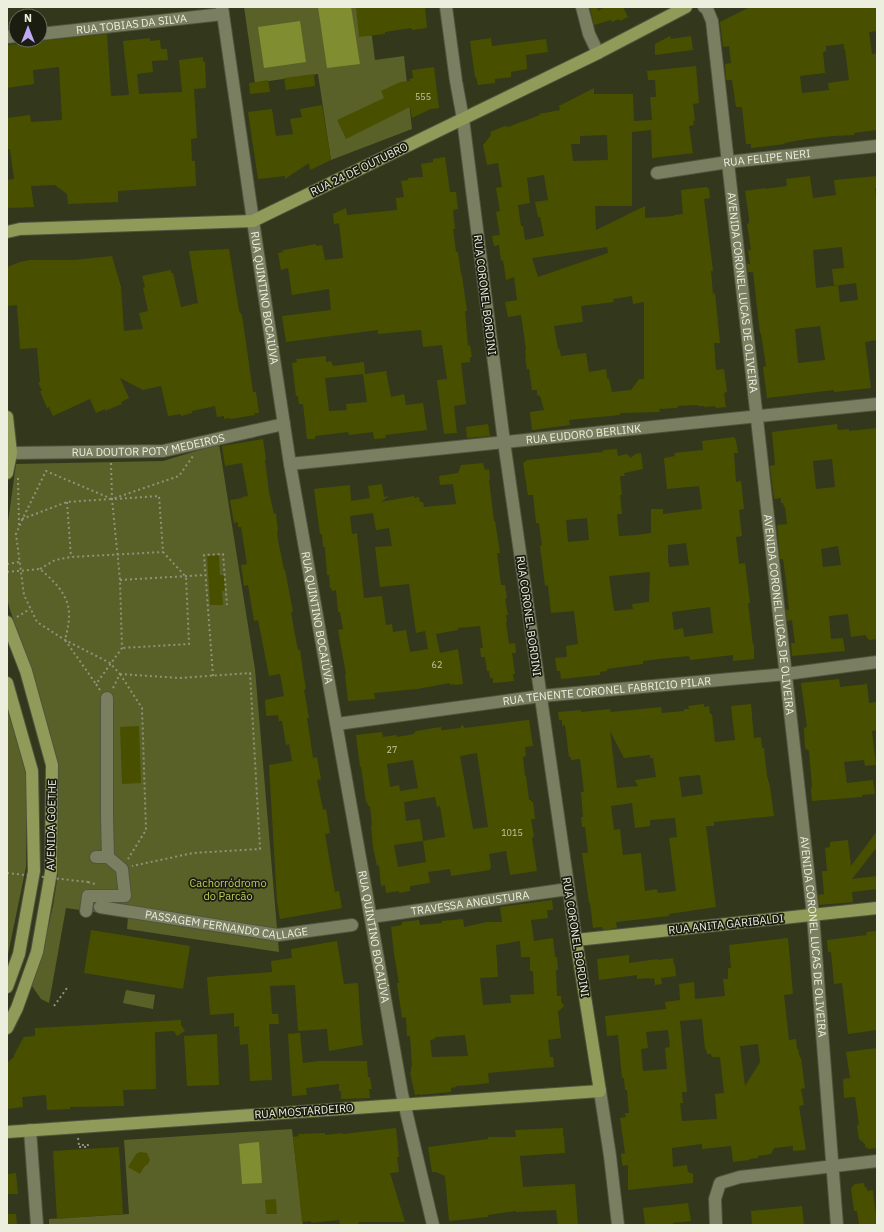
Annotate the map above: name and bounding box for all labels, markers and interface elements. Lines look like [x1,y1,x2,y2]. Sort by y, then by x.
north arrow [8,8,48,48]
text: N [24,11,32,25]
street label: RUA TOBIAS DA SILVA [75,11,188,37]
house number: 555 [415,91,431,102]
street label: RUA 24 DE OUTUBRO [308,139,410,199]
street label: RUA FELIPE NERI [722,146,811,170]
street label: AVENIDA CORONEL LUCAS DE OLIVEIRA [724,192,761,394]
street label: RUA QUINTINO BOCAIÚVA [248,230,282,365]
street label: RUA CORONEL BORDINI [471,234,499,356]
street label: RUA EUDORO BERLINK [525,421,642,447]
street label: RUA DOUTOR POTY MEDEIROS [72,430,226,459]
street label: AVENIDA CORONEL LUCAS DE OLIVEIRA [761,514,797,716]
street label: RUA QUINTINO BOCAIÚVA [299,550,336,685]
street label: RUA CORONEL BORDINI [514,555,544,677]
house number: 62 [432,659,442,670]
street label: RUA TENENTE CORONEL FABRICIO PILAR [502,674,712,708]
house number: 27 [387,744,397,755]
street label: AVENIDA GOETHE [43,779,59,871]
house number: 1015 [501,827,523,838]
street label: AVENIDA CORONEL LUCAS DE OLIVEIRA [797,836,829,1038]
street label: RUA QUINTINO BOCAIÚVA [355,869,393,1004]
park label: Cachorródromo do Parcão [189,876,267,903]
street label: RUA CORONEL BORDINI [560,876,592,998]
street label: TRAVESSA ANGUSTURA [410,888,530,918]
street label: PASSAGEM FERNANDO CALLAGE [144,907,309,942]
street label: RUA ANITA GARIBALDI [668,911,784,937]
street label: RUA MOSTARDEIRO [254,1101,354,1121]

